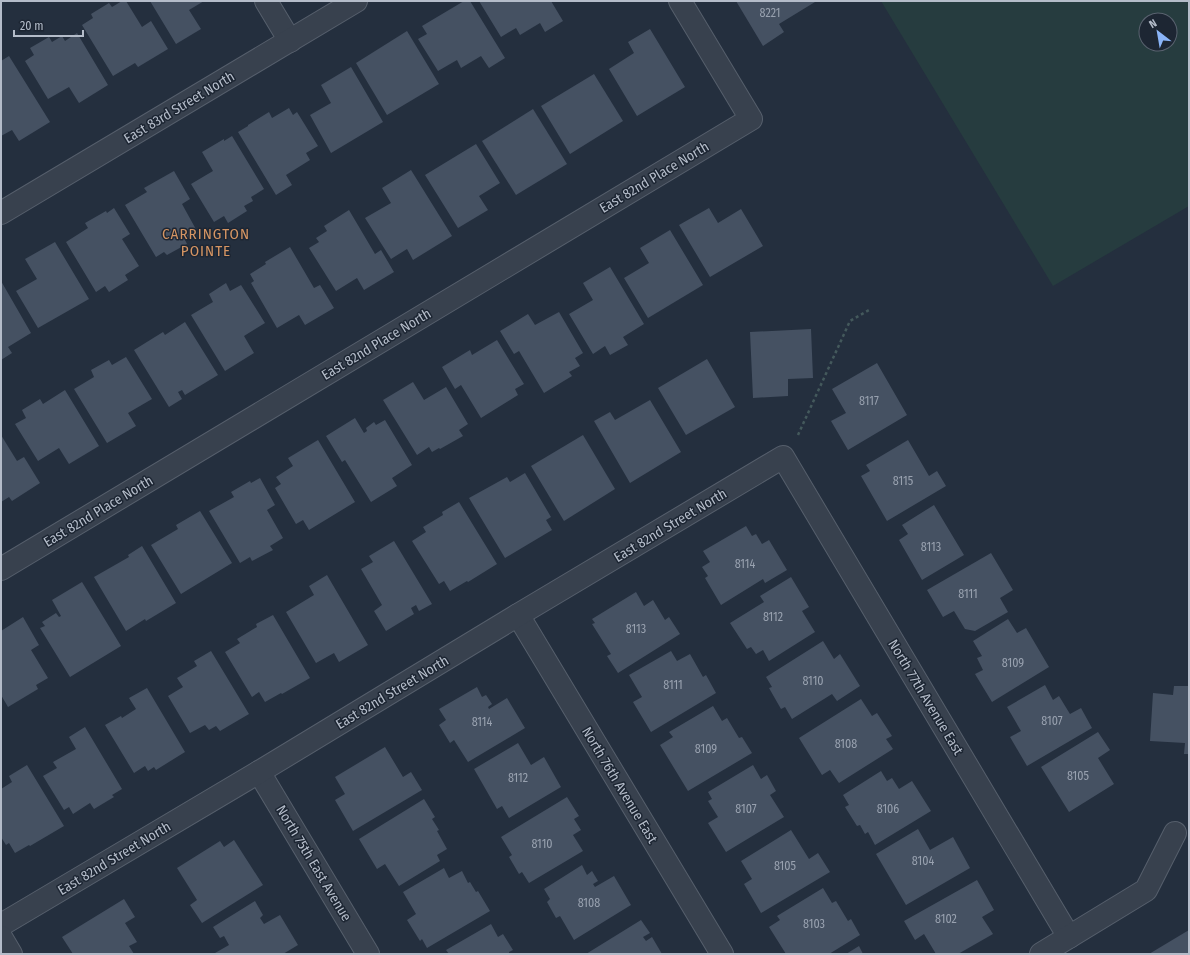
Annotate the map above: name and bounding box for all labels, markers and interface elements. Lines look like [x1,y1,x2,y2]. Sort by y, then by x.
house number: 8221 [760,6,780,20]
scale bar [14,12,83,38]
north arrow [1138,12,1178,52]
text: N [1147,17,1159,31]
text: 20 m [20,19,44,33]
street label: East 83rd Street North [121,68,238,147]
street label: East 82nd Place North [596,138,712,217]
district label: CARRINGTON POINTE [162,225,250,260]
street label: East 82nd Place North [318,305,434,384]
house number: 8117 [859,394,879,408]
street label: East 82nd Place North [40,472,156,551]
house number: 8115 [893,474,914,488]
street label: East 82nd Street North [611,485,730,566]
house number: 8113 [921,540,941,554]
house number: 8114 [735,557,756,571]
house number: 8111 [958,587,978,601]
house number: 8112 [763,610,783,624]
house number: 8113 [626,622,646,636]
street label: North 77th Avenue East [884,636,967,758]
street label: East 82nd Street North [333,652,452,733]
house number: 8109 [1002,656,1024,670]
house number: 8110 [802,674,824,688]
house number: 8111 [663,678,683,692]
house number: 8107 [1041,714,1063,728]
house number: 8114 [472,715,493,729]
street label: North 76th Avenue East [578,724,661,847]
house number: 8108 [835,737,857,751]
house number: 8109 [695,742,717,756]
house number: 8105 [1067,769,1090,783]
house number: 8112 [508,771,528,785]
street label: North 75th East Avenue [272,802,355,924]
house number: 8107 [735,802,757,816]
house number: 8106 [877,802,899,816]
street label: East 82nd Street North [55,818,174,899]
house number: 8110 [531,837,553,851]
house number: 8104 [912,854,934,868]
house number: 8105 [774,859,797,873]
house number: 8108 [578,896,600,910]
house number: 8102 [935,912,957,926]
house number: 8103 [803,917,825,931]

